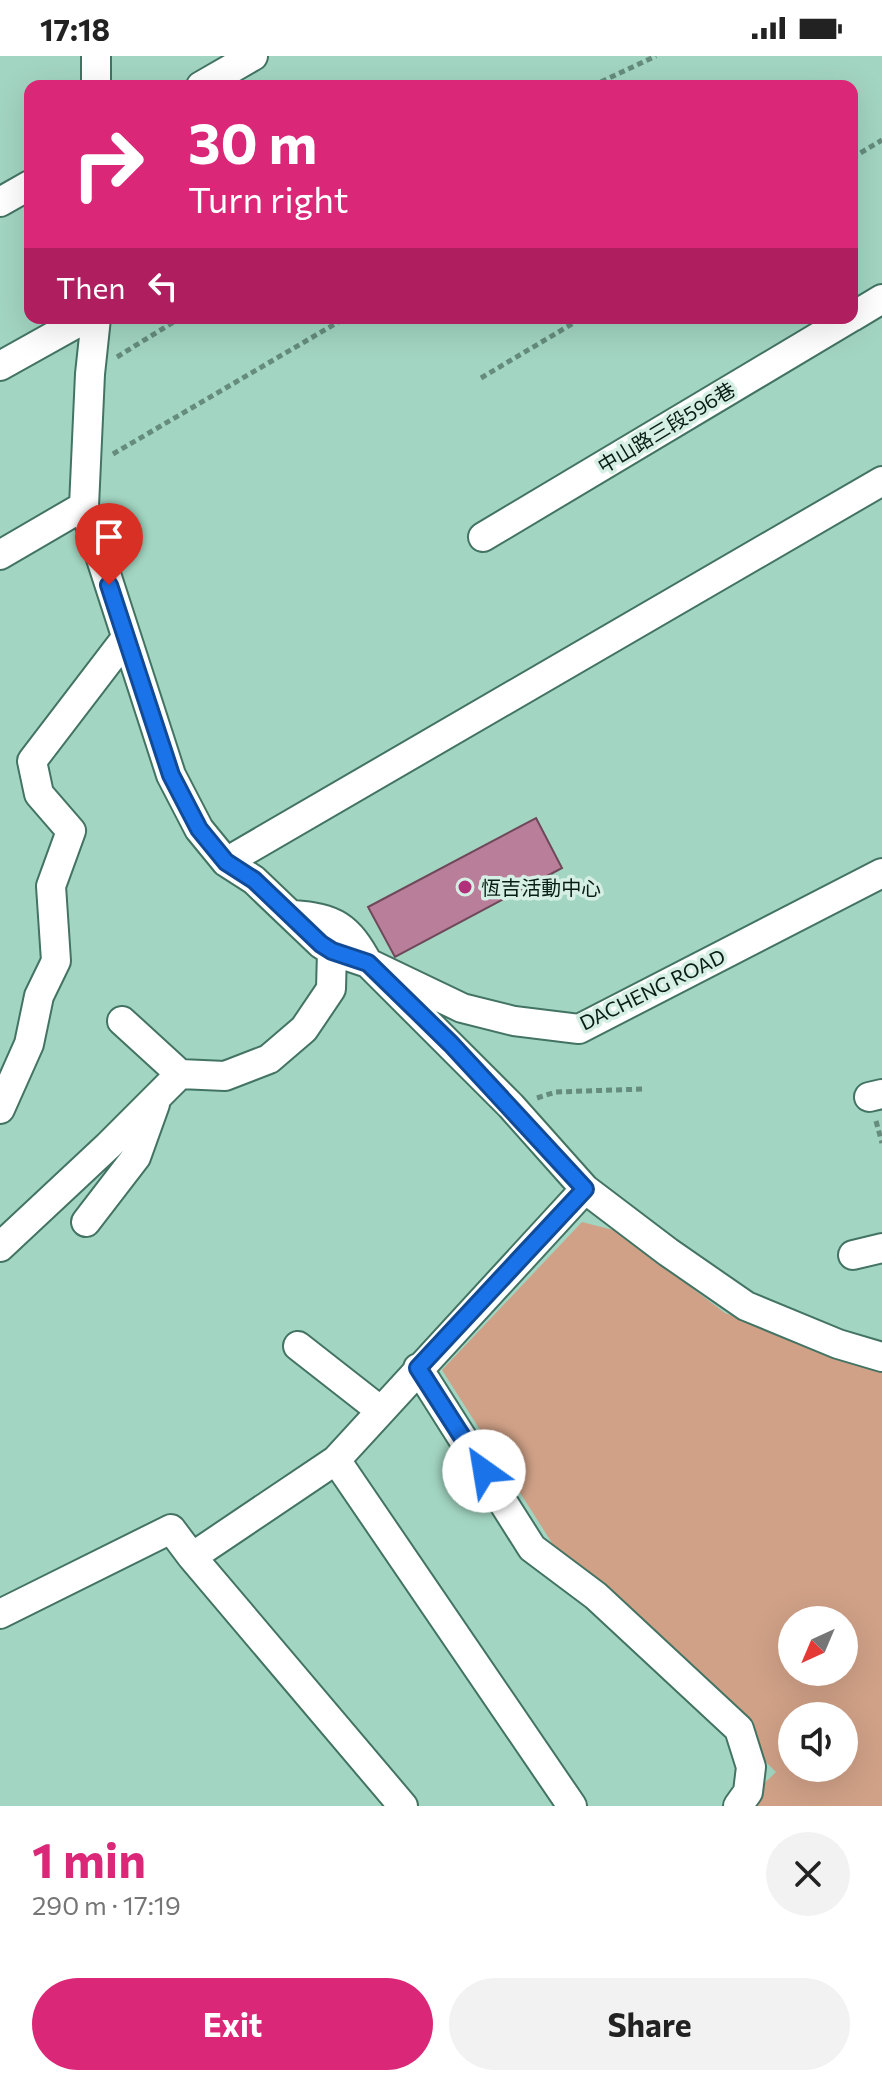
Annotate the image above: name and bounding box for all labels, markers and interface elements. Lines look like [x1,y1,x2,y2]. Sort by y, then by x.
text: 17:18 [40,10,110,47]
text: 30 m [188,107,317,176]
icon: right [56,112,160,216]
text: Turn right [188,176,349,220]
icon: left [141,264,185,308]
text: Then [56,268,125,305]
street label: 中山路三段596巷 [593,377,739,477]
pin [75,503,143,585]
icon: arrive [87,515,131,559]
place label: 恆吉活動中心 [481,875,601,899]
marker: 恆吉活動中心 [456,878,474,896]
street label: DACHENG ROAD [575,943,729,1035]
position arrow [442,1429,526,1513]
north arrow [778,1606,858,1686]
map controls [778,1606,858,1782]
button: sound [778,1702,858,1782]
text: 1 min [32,1829,146,1888]
button: close [766,1832,850,1916]
text: 290 m · 17:19 [32,1889,181,1920]
button: Exit [32,1978,433,2070]
button: Share [449,1978,850,2070]

